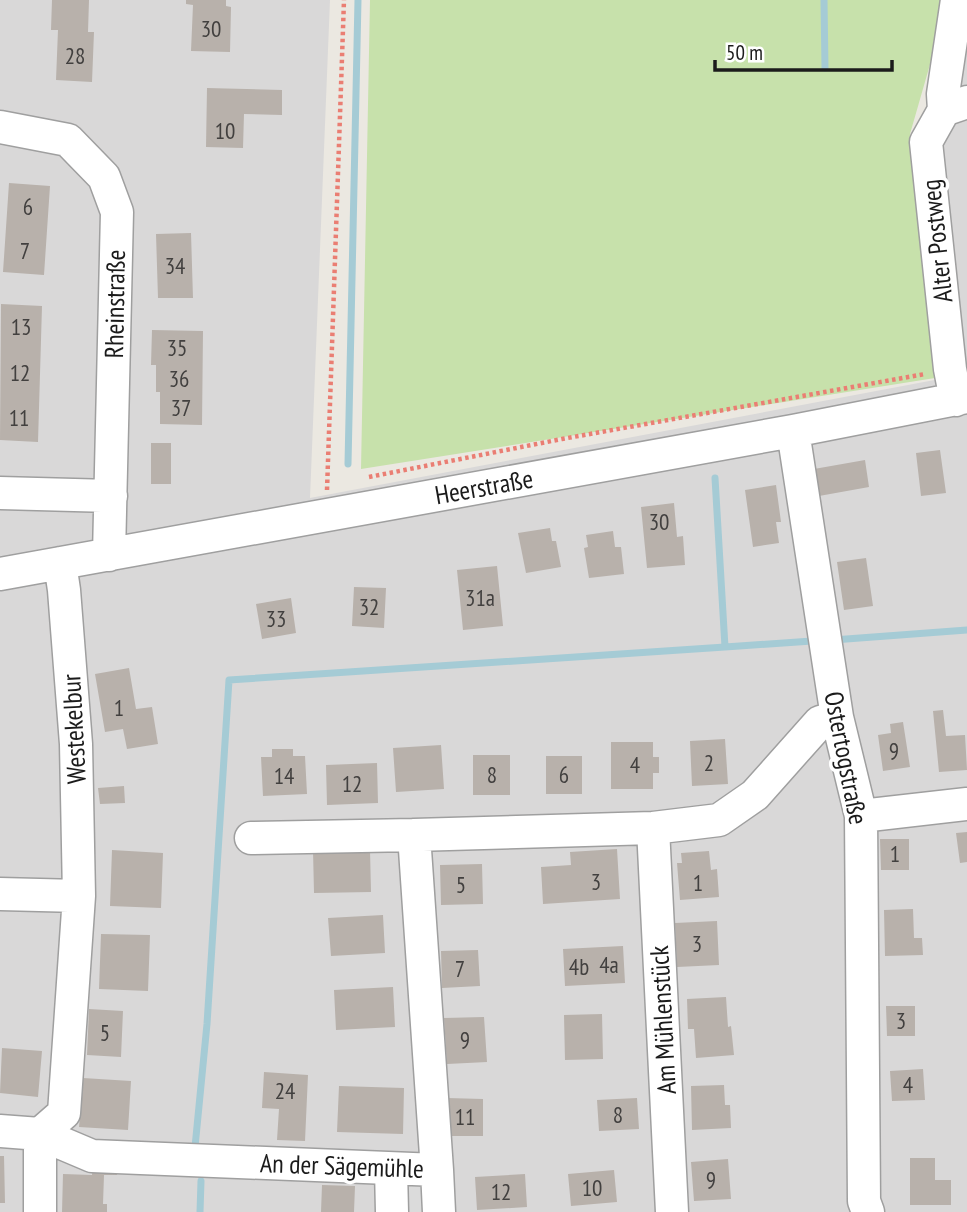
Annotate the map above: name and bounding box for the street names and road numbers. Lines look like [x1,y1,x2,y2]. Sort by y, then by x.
street label: Alter Postweg [914,178,959,304]
street label: Rheinstraße [97,249,132,359]
street label: Heerstraße [432,462,536,511]
street label: Westekelbur [54,673,93,785]
street label: Ostertogstraße [817,689,876,827]
street label: Am Mühlenstück [642,945,683,1095]
street label: An der Sägemühle [260,1146,424,1185]

